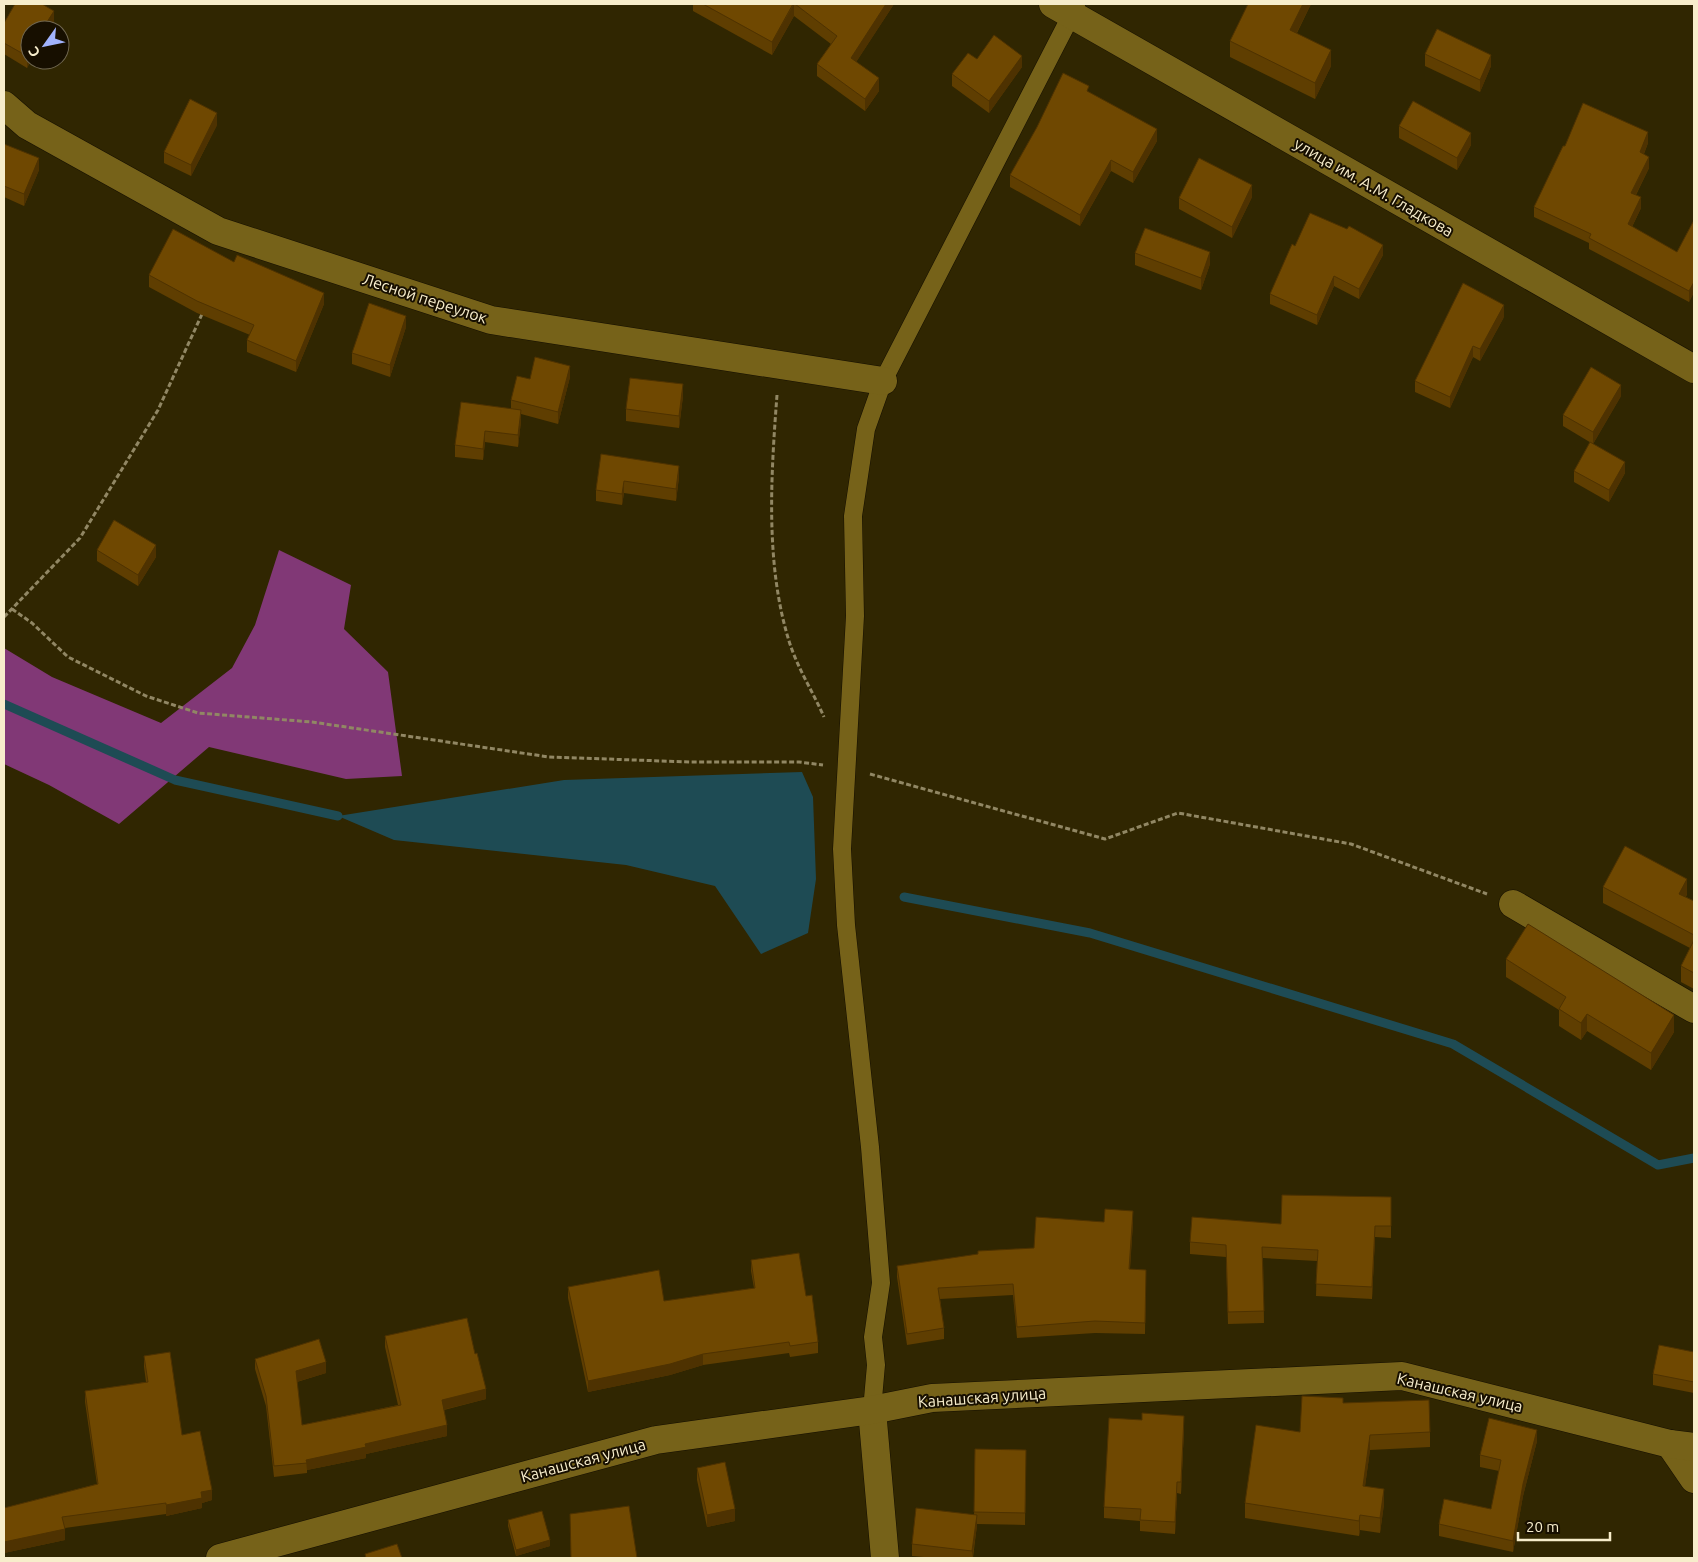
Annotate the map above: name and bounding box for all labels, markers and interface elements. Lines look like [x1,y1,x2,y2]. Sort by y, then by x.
north arrow [20,20,70,70]
text: С [25,44,43,60]
street label: улица им. А.М. Гладкова [1291,134,1457,240]
street label: Лесной переулок [360,269,490,327]
street label: Канашская улица [1395,1369,1525,1415]
street label: Канашская улица [917,1384,1047,1410]
street label: Канашская улица [519,1435,647,1485]
scale bar [1518,1510,1610,1542]
text: 20 m [1526,1518,1559,1535]

